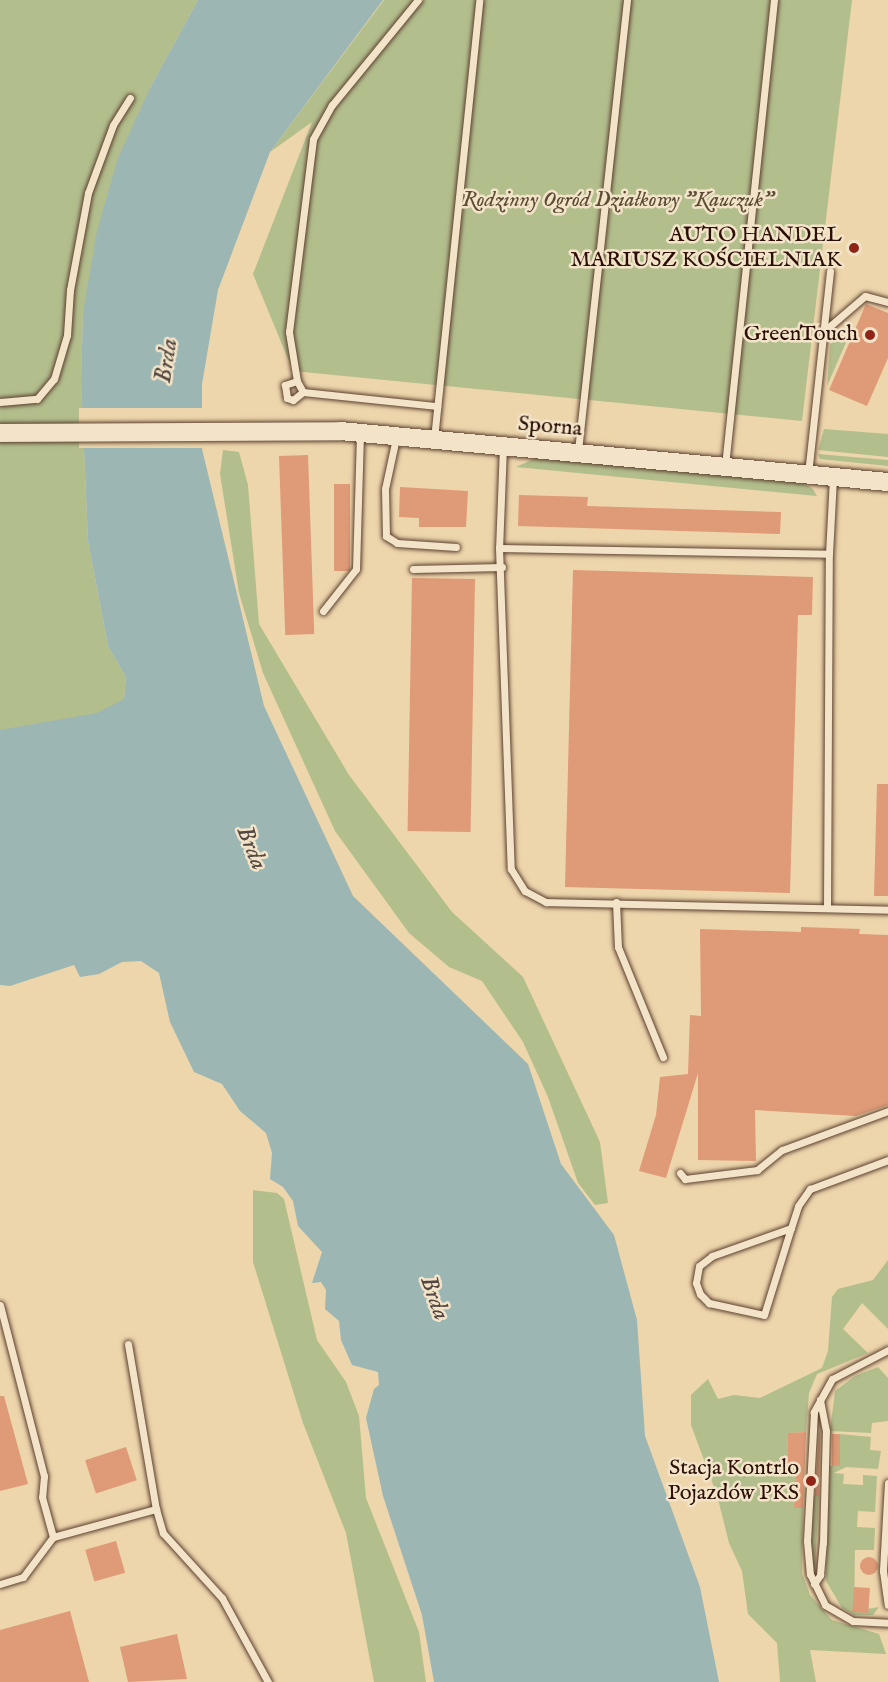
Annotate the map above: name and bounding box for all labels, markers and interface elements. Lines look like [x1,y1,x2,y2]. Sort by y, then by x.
park label: Rodzinny Ogród Działkowy "Kauczuk" [462,188,774,214]
place label: AUTO HANDEL MARIUSZ KOŚCIELNIAK [570,222,842,274]
marker: AUTO HANDEL MARIUSZ KOŚCIELNIAK [847,241,861,255]
place label: GreenTouch [744,322,858,348]
marker: GreenTouch [863,328,877,342]
water label: Brda [149,337,185,385]
street label: Sporna [517,411,583,443]
water label: Brda [229,822,273,874]
water label: Brda [413,1272,455,1324]
place label: Stacja Kontrlo Pojazdów PKS [668,1455,799,1506]
marker: Stacja Kontrlo Pojazdów PKS [804,1474,818,1488]

